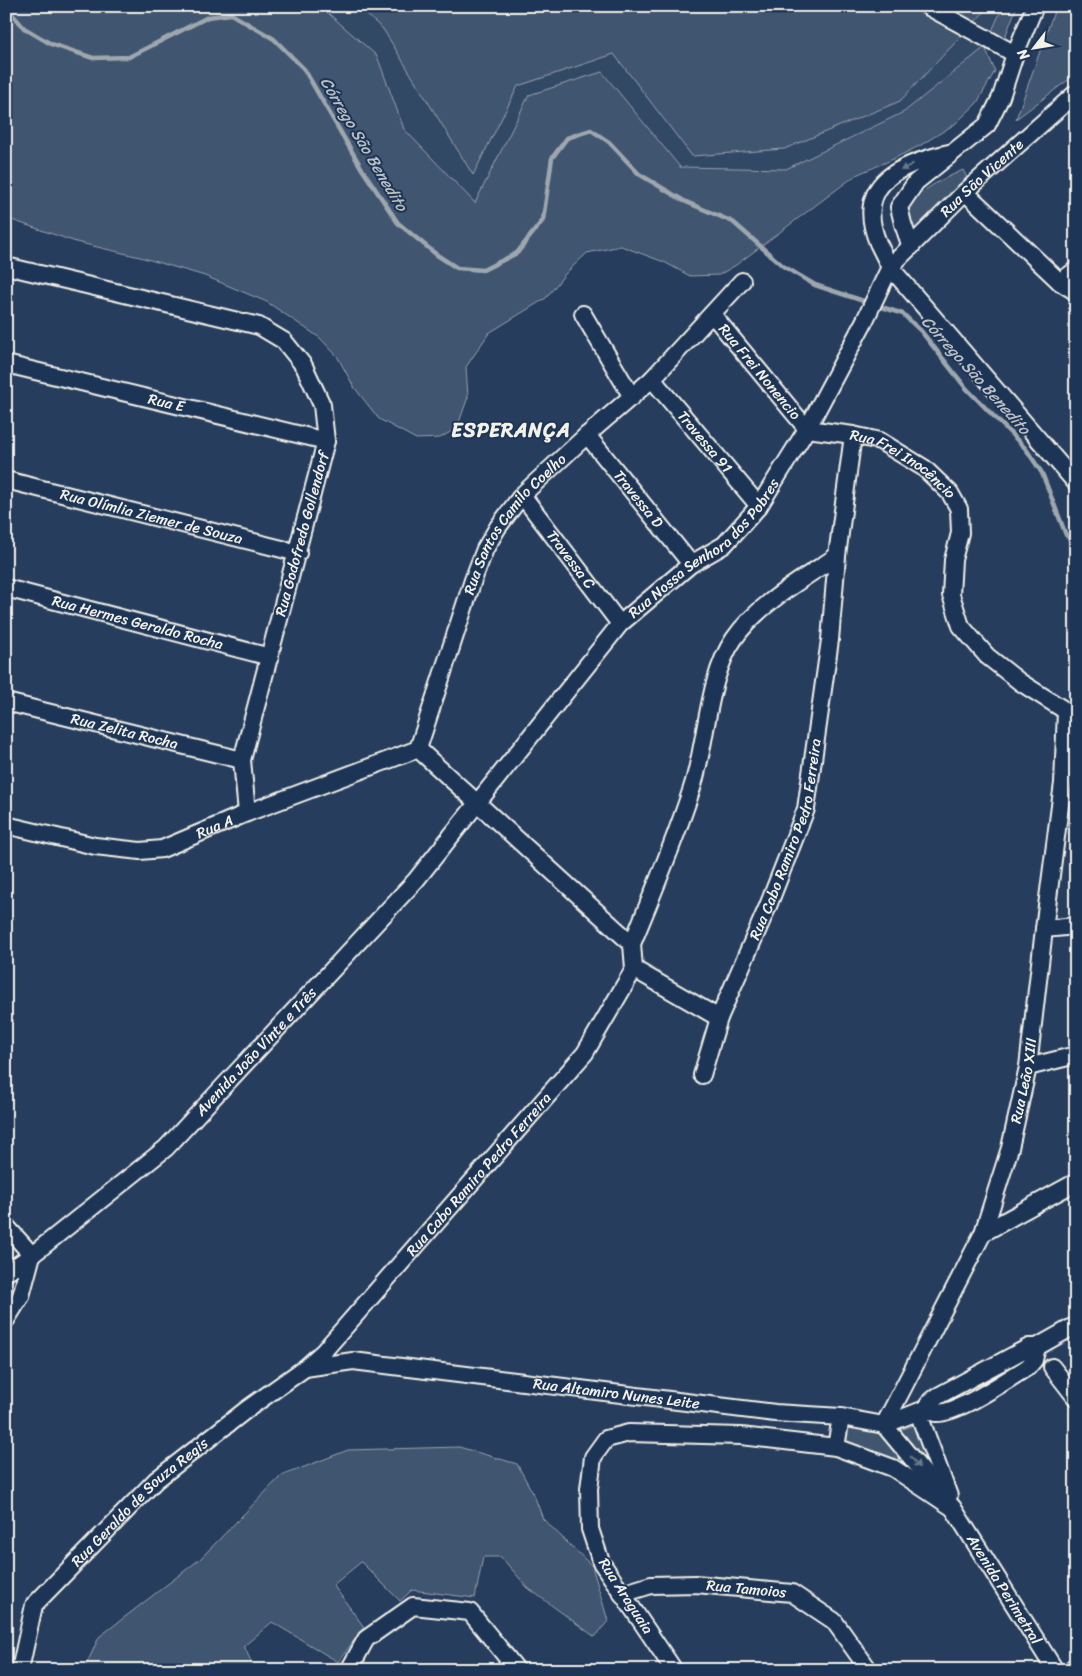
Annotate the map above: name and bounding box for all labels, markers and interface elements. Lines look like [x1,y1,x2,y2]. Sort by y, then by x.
north arrow [1010,22,1060,72]
text: N [1010,44,1037,66]
water label: Córrego São Benedito [312,71,417,219]
street label: Rua São Vicente [934,132,1030,223]
one-way arrow [900,163,914,171]
water label: Córrego São Benedito [914,309,1039,443]
street label: Rua Frei Nonencio [712,318,808,426]
street label: Rua E [145,386,189,420]
street label: Travessa 91 [671,404,739,479]
district label: ESPERANÇA [451,413,571,448]
street label: Rua Frei Inocêncio [847,422,964,503]
street label: Rua Godofredo Gollendorf [267,446,337,619]
street label: Rua Santos Camilo Coelho [456,447,573,598]
street label: Travessa D [607,464,670,534]
street label: Rua Nossa Senhora dos Pobres [622,473,786,625]
street label: Rua Olímlia Ziemer de Souza [58,481,246,552]
street label: Travessa C [540,524,603,595]
street label: Rua Hermes Geraldo Rocha [49,588,226,657]
street label: Rua Zelita Rocha [68,705,181,757]
street label: Rua Cabo Ramiro Pedro Ferreira [742,736,829,944]
street label: Rua A [192,807,237,846]
street label: Avenida João Vinte e Três [188,981,323,1123]
street label: Rua Leão XIII [1003,1036,1044,1126]
street label: Rua Cabo Ramiro Pedro Ferreira [399,1086,558,1262]
street label: Rua Altamiro Nunes Leite [532,1370,702,1417]
street label: Rua Geraldo de Souza Regis [65,1431,214,1573]
one-way arrow [909,1456,920,1468]
street label: Avenida Perimetral [959,1528,1049,1650]
street label: Rua Araguaia [591,1552,661,1640]
street label: Rua Tamoios [705,1572,788,1605]

